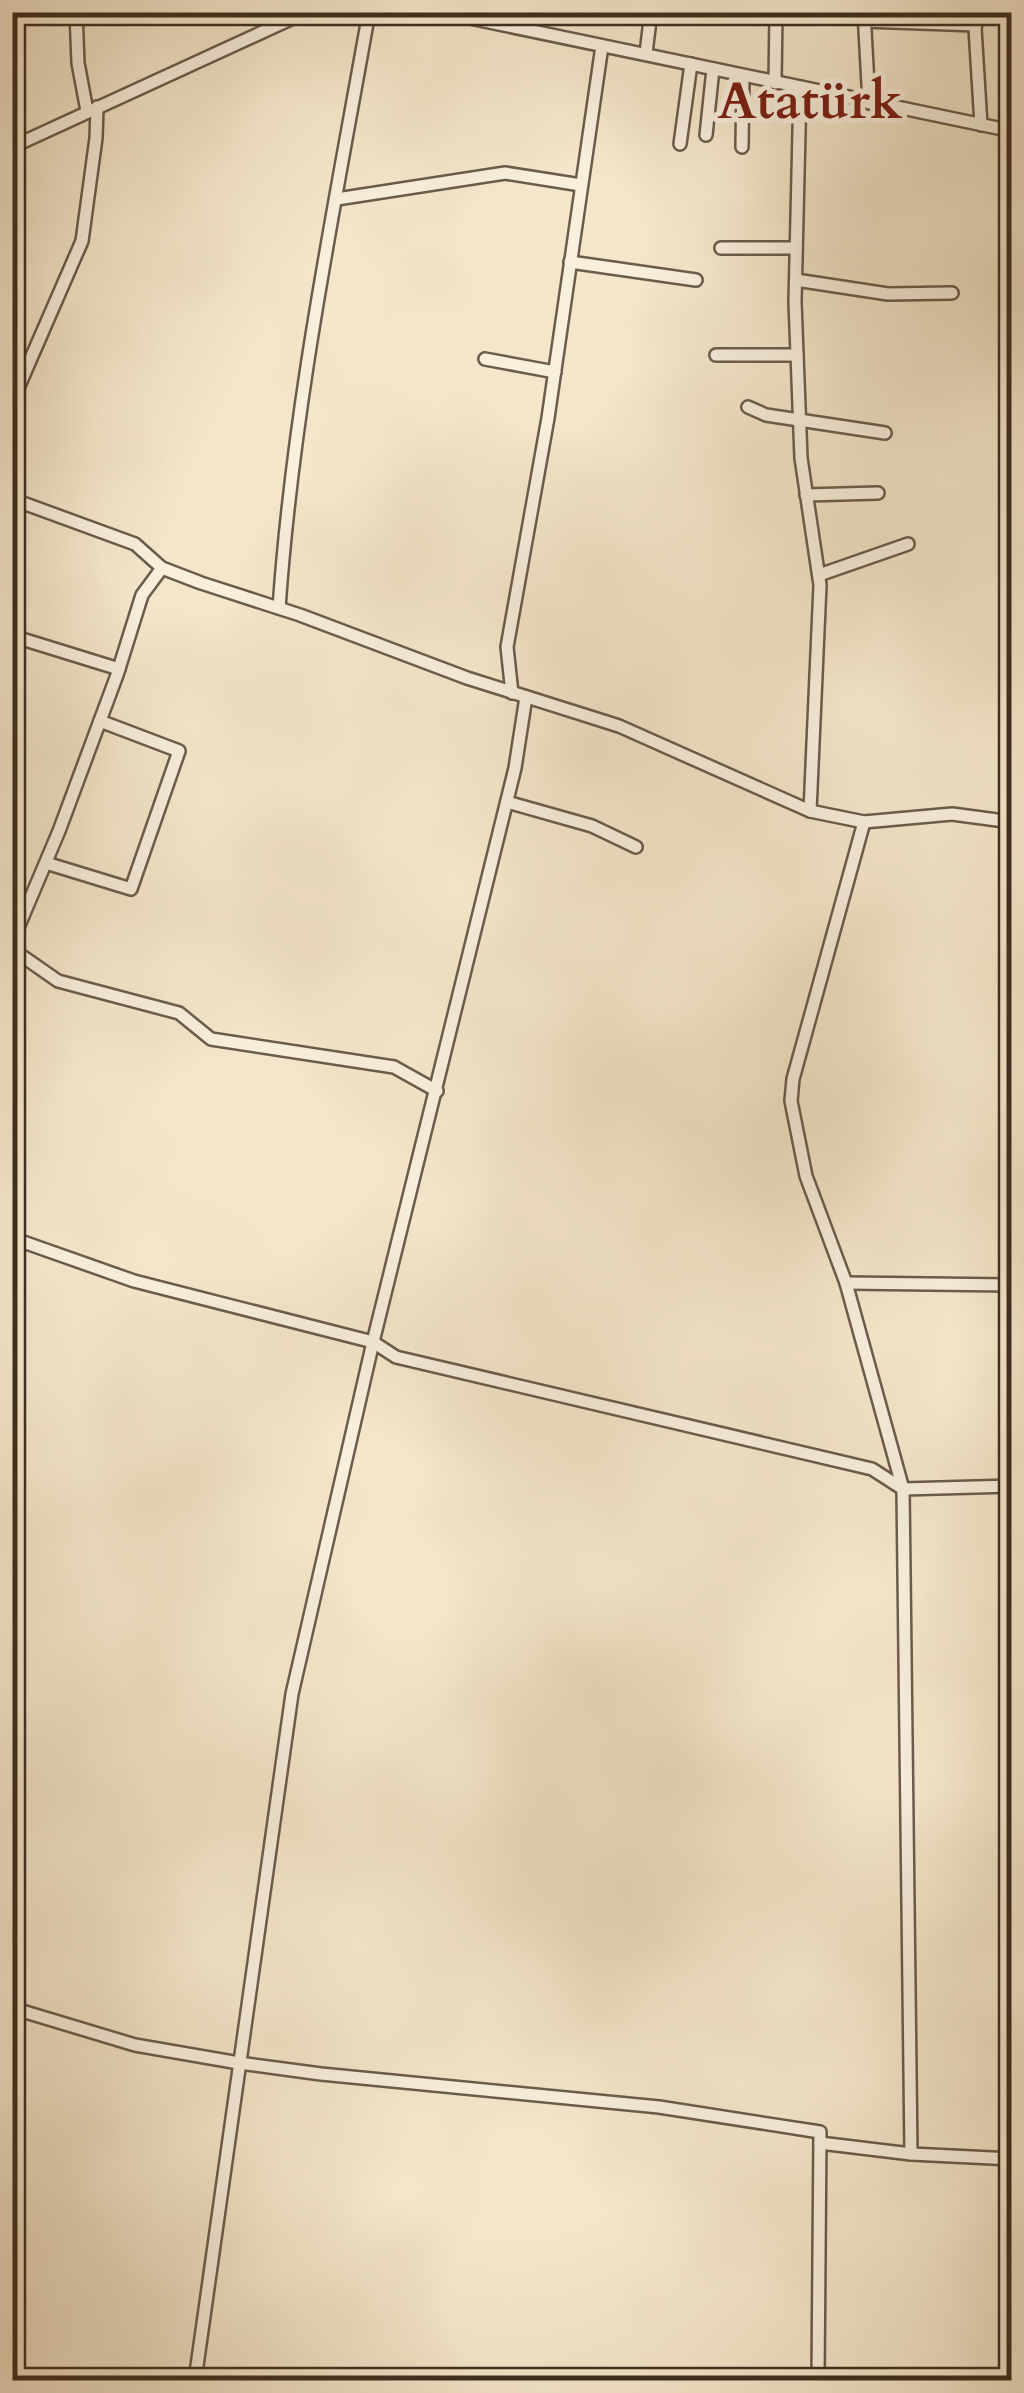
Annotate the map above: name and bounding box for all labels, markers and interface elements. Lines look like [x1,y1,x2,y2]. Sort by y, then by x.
district label: Atatürk [717,67,903,137]

